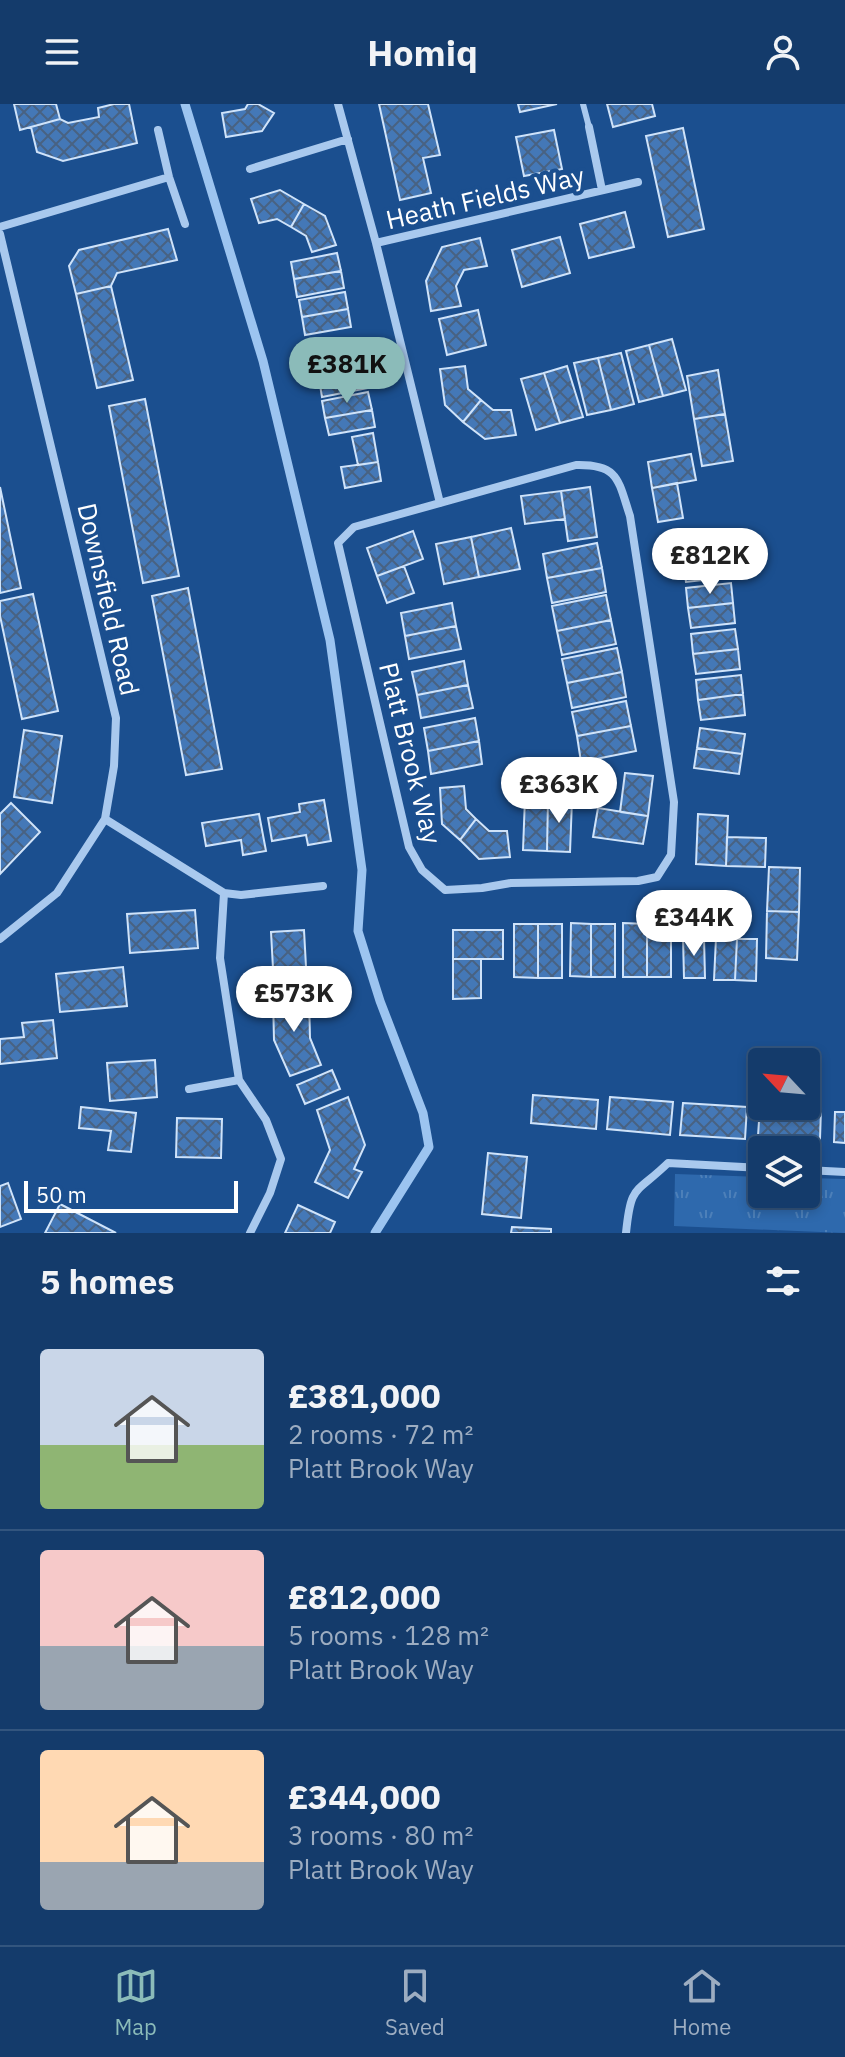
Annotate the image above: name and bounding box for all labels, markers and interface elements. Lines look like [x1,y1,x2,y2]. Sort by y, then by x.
text: Homiq [367,29,478,76]
icon: menu [40,30,84,74]
icon: person [761,30,805,74]
street label: Heath Fields Way [383,158,587,236]
pin: £381K [291,337,403,405]
text: £381K [307,346,387,380]
street label: Downsfield Road [70,500,148,698]
pin: £812K [654,528,766,596]
text: £812K [670,537,750,571]
street label: Platt Brook Way [372,659,450,847]
pin: £363K [503,757,615,825]
text: £363K [519,766,599,800]
pin: £344K [638,890,750,958]
text: £344K [654,899,734,933]
pin: £573K [238,966,350,1034]
text: £573K [254,975,334,1009]
north arrow [748,1048,820,1120]
map controls [748,1048,820,1208]
button: layers [748,1136,820,1208]
scale bar [24,1177,238,1213]
text: 50 m [36,1180,87,1209]
text: 5 homes [40,1259,175,1303]
icon: filters [761,1259,805,1303]
text: £381,000 [288,1373,441,1417]
icon: home [104,1381,200,1477]
text: 2 rooms · 72 m² [288,1417,473,1451]
text: Platt Brook Way [288,1451,474,1485]
text: £812,000 [288,1574,441,1618]
icon: home [104,1582,200,1678]
text: 5 rooms · 128 m² [288,1618,489,1652]
text: Platt Brook Way [288,1652,474,1686]
text: £344,000 [288,1774,441,1818]
icon: home [104,1782,200,1878]
text: 3 rooms · 80 m² [288,1818,473,1852]
text: Platt Brook Way [288,1852,474,1886]
tab: Map [114,1964,158,2041]
tab: Saved [385,1964,445,2041]
tab: Home [672,1964,731,2041]

